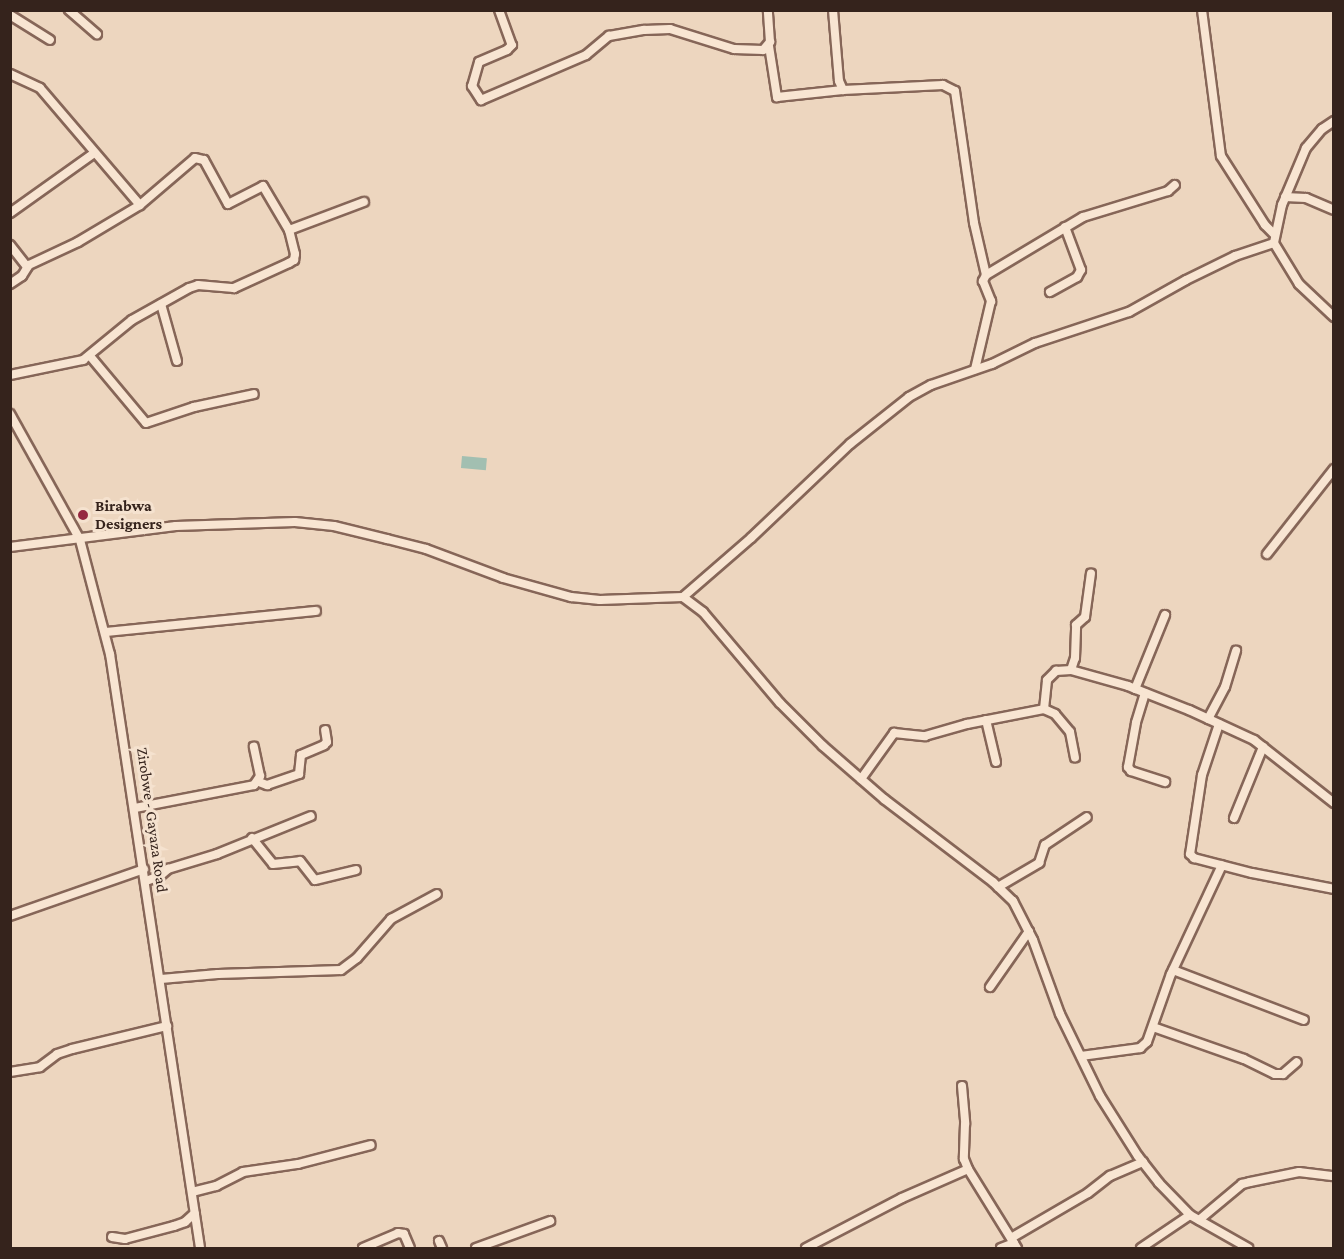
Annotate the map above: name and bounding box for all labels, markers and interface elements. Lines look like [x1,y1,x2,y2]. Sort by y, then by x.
place label: Birabwa Designers [95,496,162,534]
marker: Birabwa Designers [76,508,90,522]
street label: Zirobwe - Gayaza Road [132,746,172,894]

